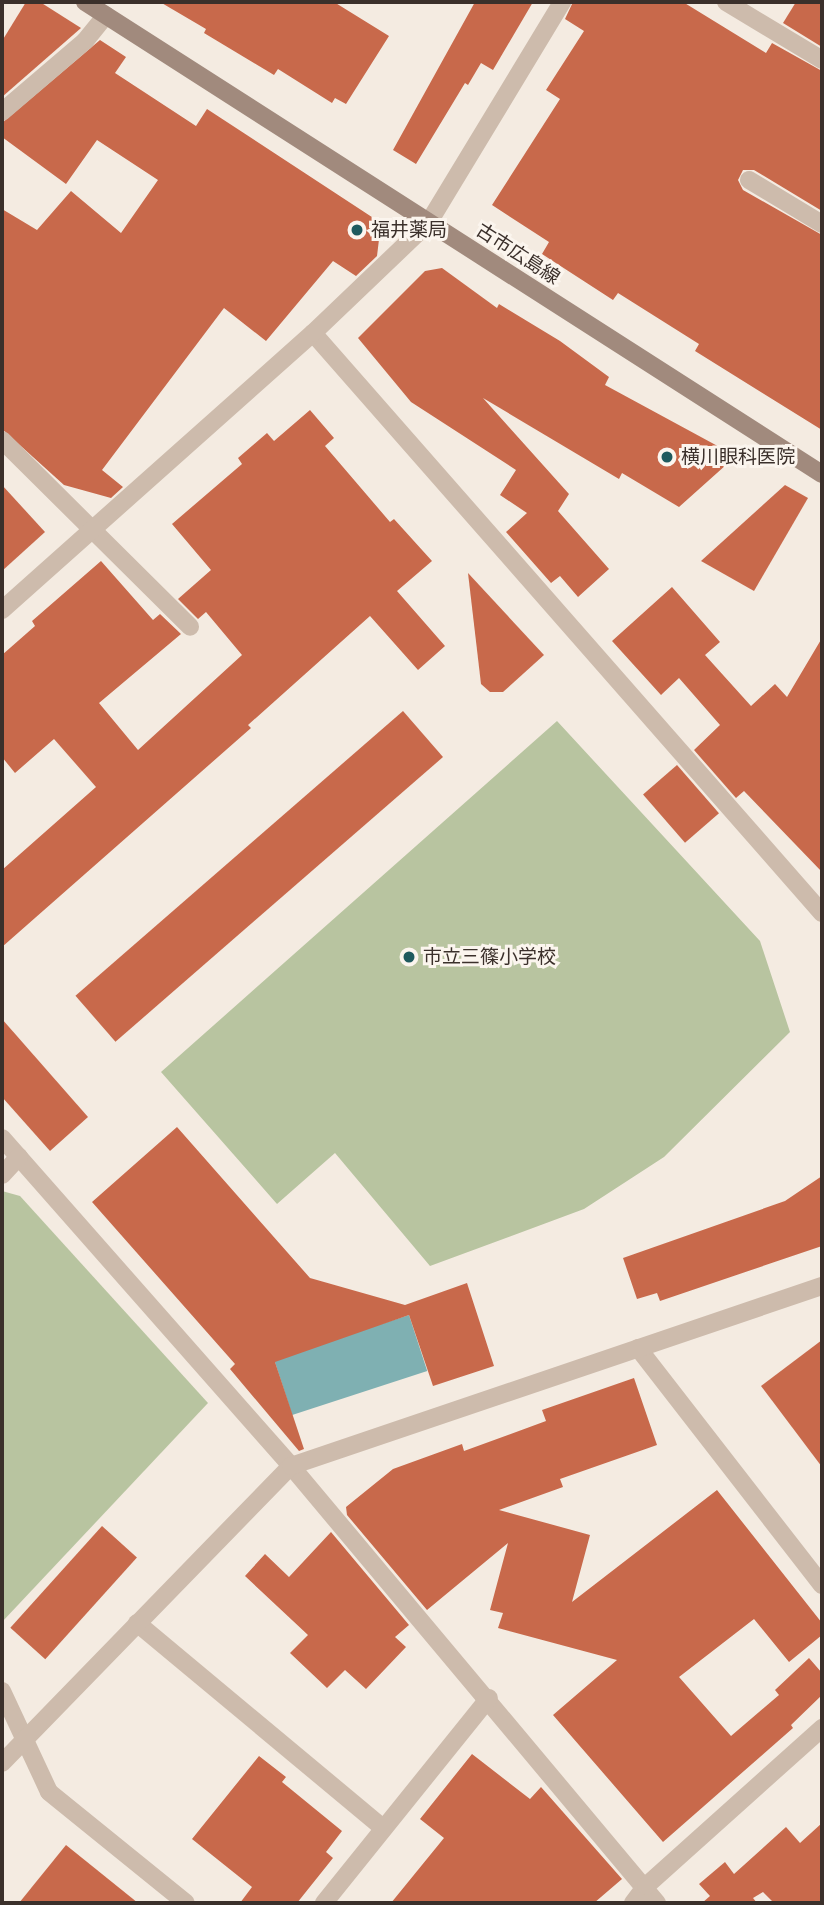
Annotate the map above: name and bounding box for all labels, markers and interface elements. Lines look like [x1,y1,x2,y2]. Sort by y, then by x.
place label: 福井薬局 [371,219,447,241]
street label: 古市広島線 [472,219,564,289]
marker: 福井薬局 [349,222,365,238]
place label: 横川眼科医院 [681,446,795,468]
marker: 横川眼科医院 [659,449,675,465]
place label: 市立三篠小学校 [423,946,556,968]
marker: 市立三篠小学校 [401,949,417,965]

